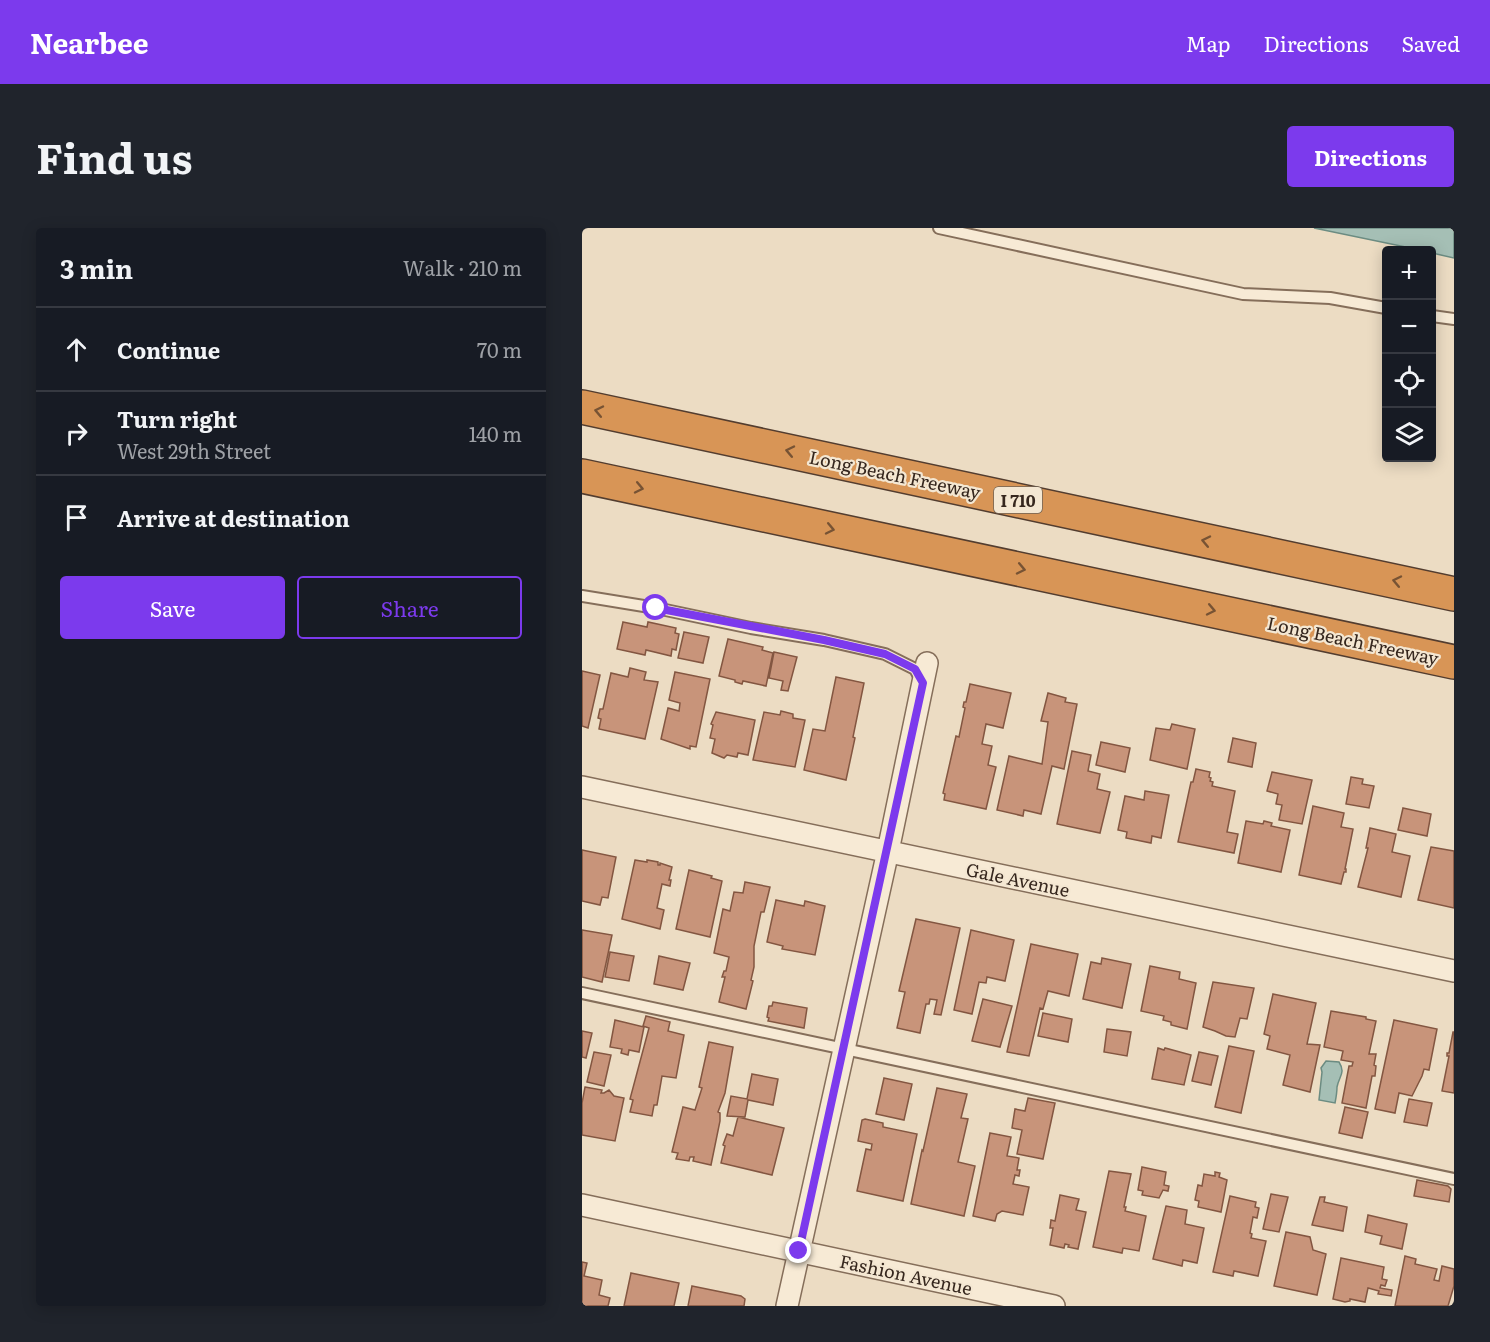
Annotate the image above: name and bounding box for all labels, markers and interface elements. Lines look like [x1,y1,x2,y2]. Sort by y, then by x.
text: Nearbee [30,21,149,63]
text: Map [1186,27,1231,58]
text: Directions [1264,27,1369,58]
text: Saved [1402,27,1460,58]
text: Find us [36,125,193,187]
button: Directions [1287,126,1454,187]
map controls [1382,246,1436,462]
button: + [1382,246,1436,300]
text: 3 min [60,248,133,287]
text: Walk · 210 m [403,252,522,282]
button: − [1382,300,1436,354]
icon: ahead [60,333,93,366]
text: Continue [117,333,220,366]
text: 70 m [477,334,522,364]
button: locate [1382,354,1436,408]
text: Turn right [117,402,237,435]
one-way arrow [594,405,604,418]
button: layers [1382,408,1436,462]
icon: right [60,417,93,450]
text: 140 m [469,418,522,448]
text: West 29th Street [117,435,271,465]
street label: Long Beach Freeway [807,443,984,505]
one-way arrow [785,446,795,459]
one-way arrow [634,481,644,494]
road number: I 710 [994,487,1042,513]
icon: arrive [60,501,93,534]
text: Arrive at destination [117,501,350,534]
one-way arrow [825,522,835,535]
one-way arrow [1201,535,1211,548]
one-way arrow [1015,562,1025,575]
button: Save [60,576,285,639]
button: Share [297,576,522,639]
one-way arrow [1392,576,1402,589]
route start [642,594,668,620]
one-way arrow [1206,603,1216,616]
street label: Long Beach Freeway [1265,609,1442,671]
street label: Gale Avenue [964,855,1072,903]
route end [785,1237,811,1263]
street label: Fashion Avenue [837,1247,975,1301]

